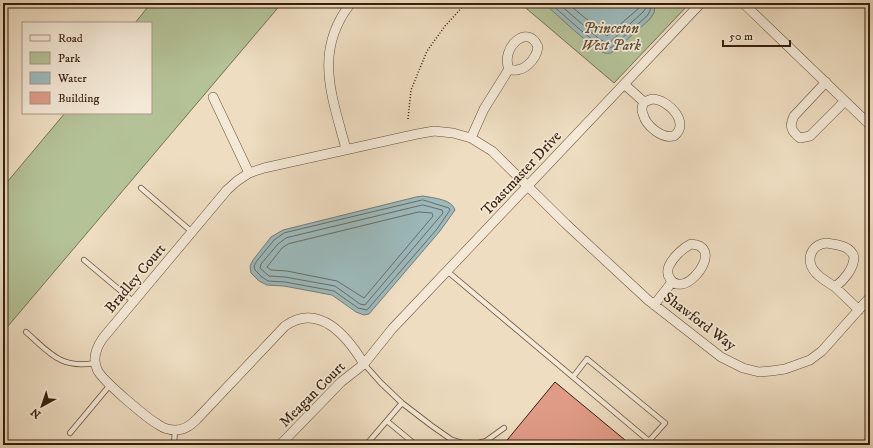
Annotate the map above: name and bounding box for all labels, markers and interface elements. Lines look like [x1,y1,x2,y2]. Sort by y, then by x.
park label: Princeton West Park [581,19,641,55]
legend [22,22,152,114]
scale bar [723,22,790,48]
text: 50 m [729,29,753,44]
text: Road [58,31,83,46]
text: Park [58,51,80,66]
text: Water [57,71,87,86]
text: Building [58,91,99,106]
street label: Toastmaster Drive [477,127,566,220]
street label: Bradley Court [101,240,170,317]
street label: Shawford Way [660,288,740,355]
street label: Meagan Court [275,357,350,431]
north arrow [22,386,62,426]
text: N [28,405,44,421]

